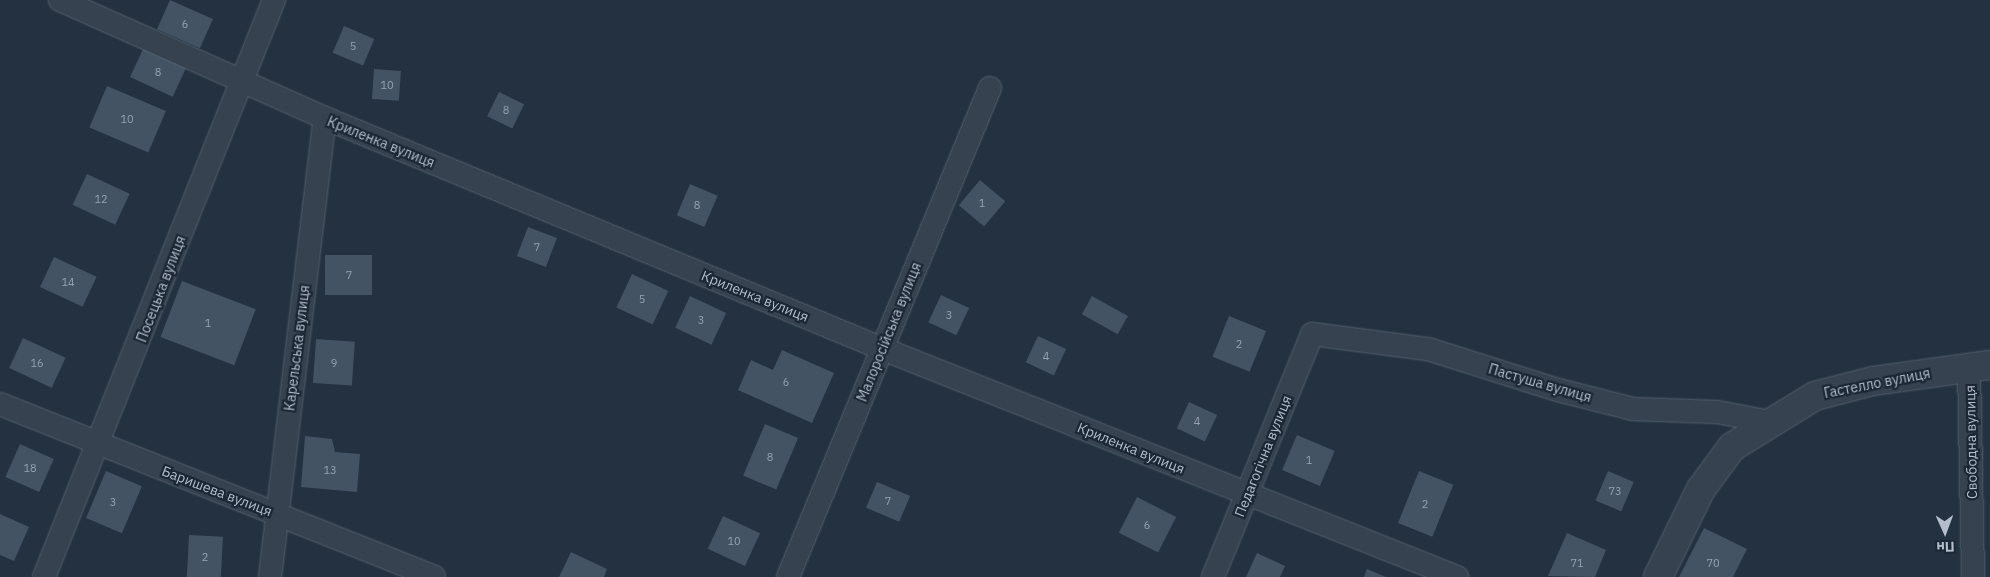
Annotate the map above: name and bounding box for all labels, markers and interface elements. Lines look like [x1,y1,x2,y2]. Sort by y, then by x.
house number: 6 [182,17,188,31]
house number: 5 [350,39,356,53]
house number: 8 [155,65,161,79]
house number: 10 [380,78,394,92]
house number: 8 [503,103,509,117]
house number: 10 [120,112,134,126]
street label: Криленка вулиця [325,113,437,171]
house number: 12 [94,192,108,206]
house number: 1 [979,196,985,210]
house number: 8 [694,198,700,212]
street label: Посецька вулиця [133,233,189,345]
house number: 7 [534,240,540,254]
street label: Малоросійська вулиця [853,260,925,404]
street label: Криленка вулиця [699,267,811,325]
house number: 7 [346,268,352,282]
house number: 14 [61,275,75,289]
street label: Карельська вулиця [281,284,313,412]
house number: 5 [639,292,645,306]
house number: 3 [946,308,952,322]
house number: 3 [698,313,704,327]
house number: 1 [205,316,211,330]
house number: 2 [1236,337,1242,351]
house number: 4 [1043,349,1049,363]
house number: 16 [30,356,44,370]
house number: 9 [331,356,337,370]
street label: Пастуша вулиця [1487,360,1593,406]
street label: Гастелло вулиця [1822,364,1932,402]
house number: 6 [783,375,789,389]
street label: Свободна вулиця [1962,385,1980,499]
street label: Педагогічна вулиця [1231,393,1295,519]
house number: 4 [1194,414,1200,428]
street label: Криленка вулиця [1075,419,1187,477]
house number: 8 [767,450,773,464]
house number: 1 [1306,453,1312,467]
house number: 18 [23,461,37,475]
street label: Баришева вулиця [160,462,274,520]
house number: 13 [323,463,337,477]
house number: 73 [1608,484,1622,498]
house number: 7 [885,494,891,508]
house number: 3 [110,495,116,509]
house number: 2 [1422,497,1428,511]
north arrow [1920,507,1970,557]
house number: 6 [1144,518,1150,532]
house number: 10 [727,534,741,548]
text: Пн [1936,538,1955,556]
house number: 2 [202,550,208,564]
house number: 71 [1570,556,1584,570]
house number: 70 [1706,556,1720,570]

